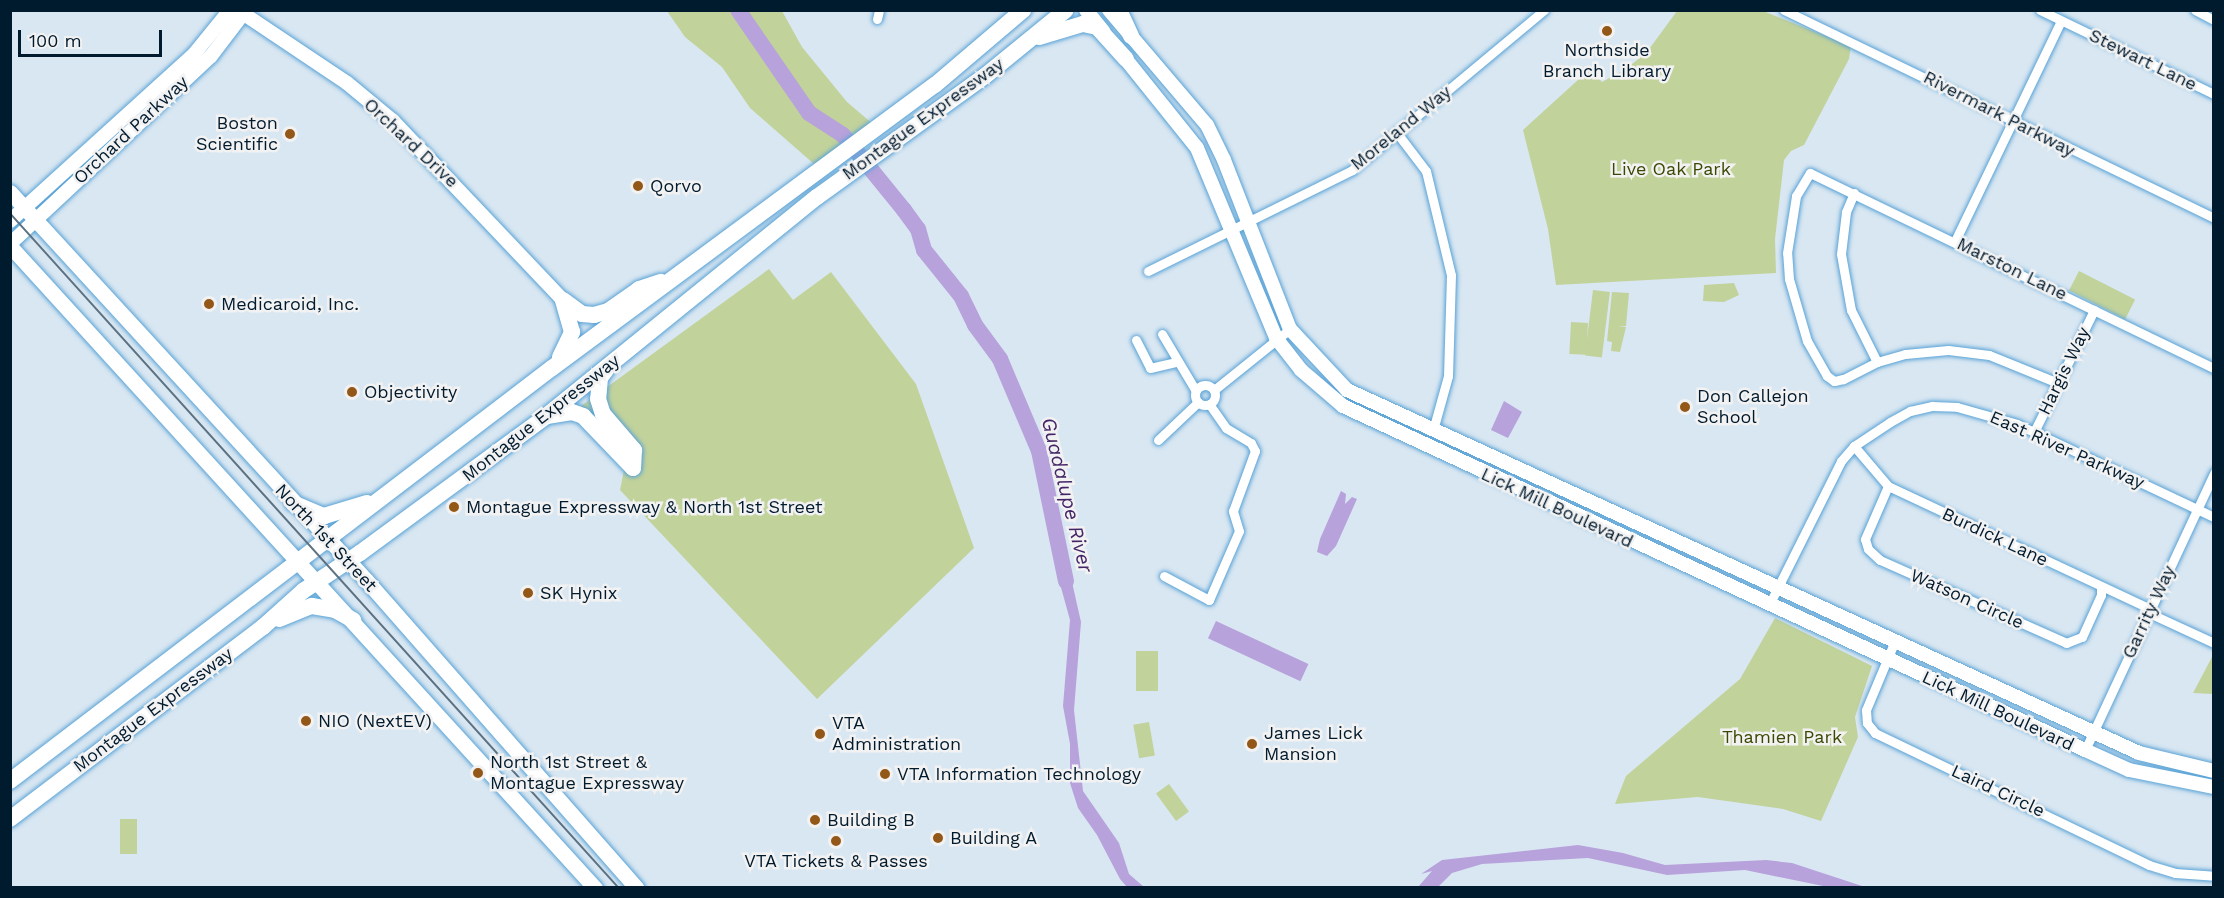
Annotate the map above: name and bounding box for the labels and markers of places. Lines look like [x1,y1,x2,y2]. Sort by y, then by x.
marker: Northside Branch Library [1600,24,1614,38]
place label: Northside Branch Library [1543,40,1671,82]
place label: Boston Scientific [196,113,278,156]
marker: Boston Scientific [283,127,297,141]
place label: Qorvo [650,175,702,197]
marker: Qorvo [631,179,645,193]
place label: Medicaroid, Inc. [221,293,359,315]
marker: Medicaroid, Inc. [202,297,216,311]
place label: Objectivity [364,381,457,403]
marker: Objectivity [345,385,359,399]
place label: Don Callejon School [1697,386,1809,428]
marker: Don Callejon School [1678,400,1692,414]
place label: Montague Expressway & North 1st Street [466,496,823,518]
marker: Montague Expressway & North 1st Street [447,500,461,514]
place label: SK Hynix [540,582,618,604]
marker: SK Hynix [521,586,535,600]
place label: NIO (NextEV) [318,710,432,732]
place label: VTA Administration [832,713,961,756]
marker: NIO (NextEV) [299,714,313,728]
place label: James Lick Mansion [1264,723,1363,766]
marker: VTA Administration [813,727,827,741]
marker: James Lick Mansion [1245,737,1259,751]
place label: North 1st Street & Montague Expressway [490,752,684,795]
place label: VTA Information Technology [897,763,1142,785]
marker: North 1st Street & Montague Expressway [471,766,485,780]
marker: VTA Information Technology [878,767,892,781]
place label: Building B [827,809,915,831]
marker: Building B [808,813,822,827]
place label: Building A [950,827,1038,849]
marker: Building A [931,831,945,845]
marker: VTA Tickets & Passes [829,834,843,848]
place label: VTA Tickets & Passes [744,850,928,872]

